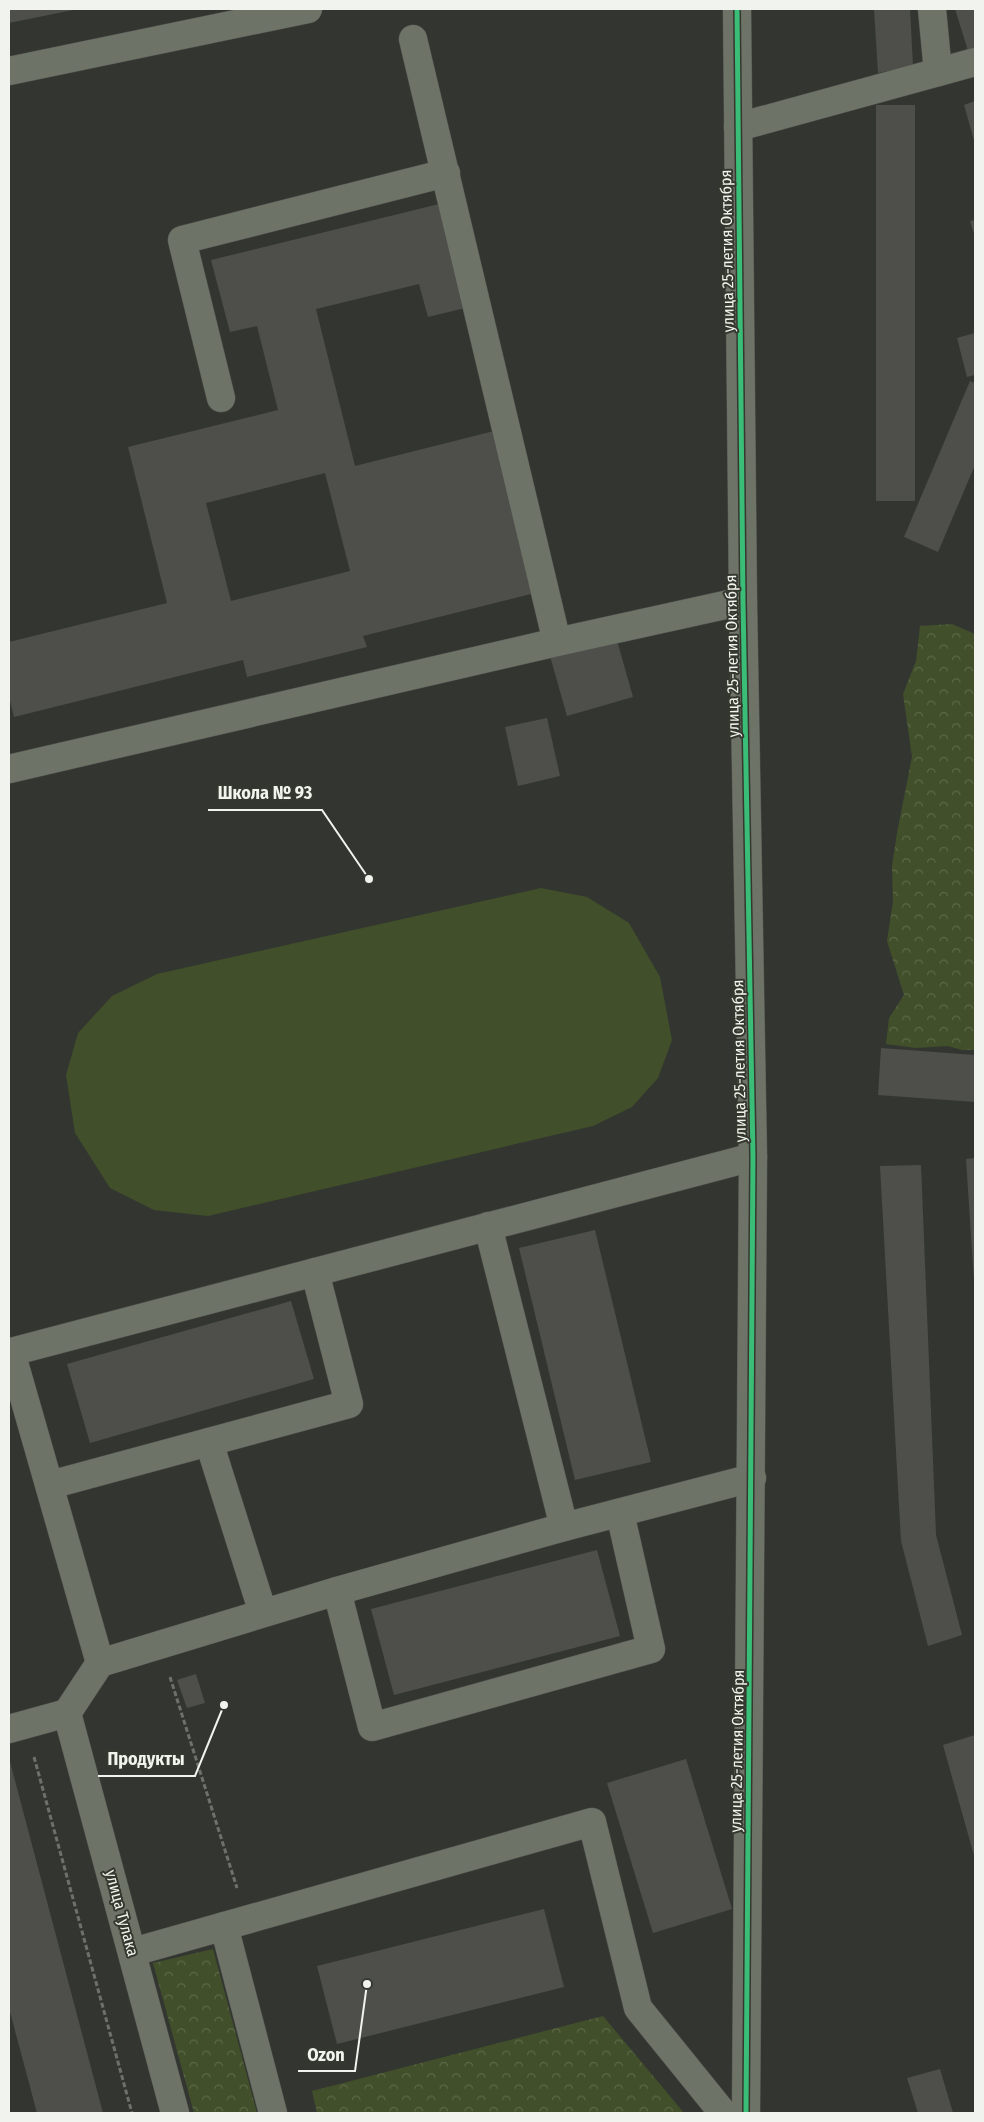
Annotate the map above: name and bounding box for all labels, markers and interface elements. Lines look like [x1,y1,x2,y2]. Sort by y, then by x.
street label: улица 25-летия Октября [716,170,738,332]
street label: улица 25-летия Октября [721,575,743,737]
callout: Школа № 93 [208,777,322,810]
text: Школа № 93 [218,782,313,804]
street label: улица 25-летия Октября [728,980,750,1142]
street label: улица 25-летия Октября [726,1670,748,1832]
callout: Продукты [98,1743,195,1776]
text: Продукты [107,1748,185,1770]
street label: улица Тулака [101,1868,143,1958]
callout: Ozon [298,2038,355,2071]
text: Ozon [307,2044,345,2066]

